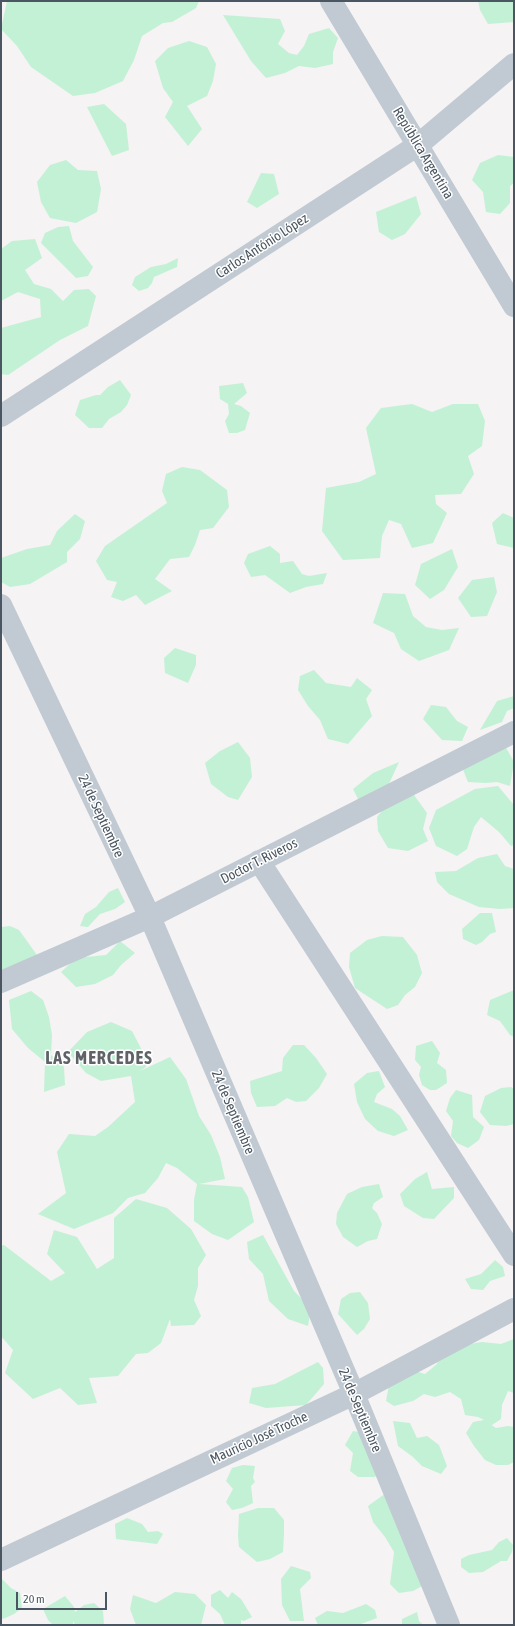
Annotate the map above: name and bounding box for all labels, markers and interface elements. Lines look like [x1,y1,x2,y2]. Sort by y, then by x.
street label: República Argentina [389,104,457,202]
street label: Carlos António López [213,210,311,282]
street label: 24 de Septiembre [74,772,128,860]
street label: Doctor T. Riveros [218,834,300,888]
district label: LAS MERCEDES [45,1047,153,1069]
street label: 24 de Septiembre [208,1067,258,1157]
street label: 24 de Septiembre [335,1365,385,1455]
street label: Mauricio José Troche [208,1408,310,1468]
scale bar [18,1584,109,1610]
text: 20 m [23,1592,45,1606]

